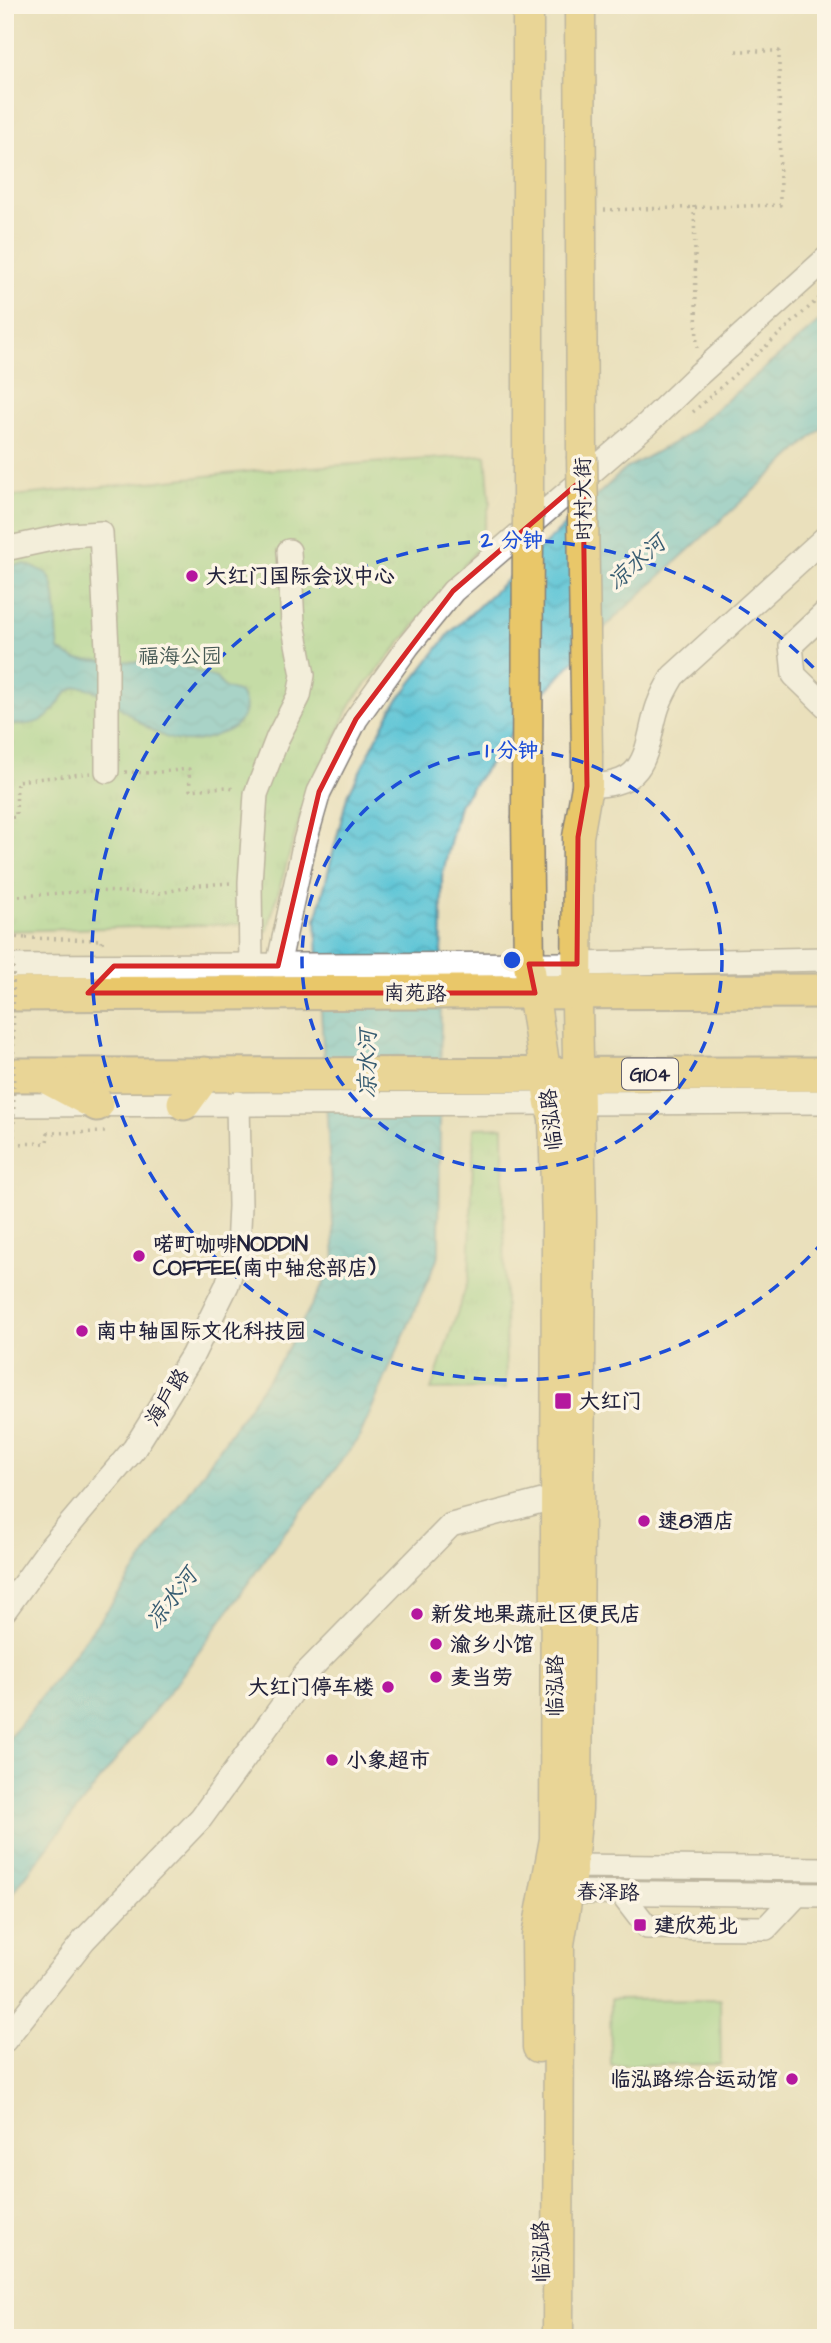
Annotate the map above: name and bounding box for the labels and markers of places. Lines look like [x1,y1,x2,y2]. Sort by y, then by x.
place label: 大红门国际会议中心 [206,562,395,591]
marker: 大红门国际会议中心 [184,568,200,584]
centre of rings [500,948,524,972]
place label: 喏町咖啡NODDIN COFFEE(南中轴总部店) [153,1230,376,1283]
marker: 喏町咖啡NODDIN COFFEE(南中轴总部店) [131,1248,147,1264]
place label: 南中轴国际文化科技园 [96,1317,306,1346]
marker: 南中轴国际文化科技园 [74,1323,90,1339]
place label: 大红门 [579,1387,642,1416]
marker: 大红门 [553,1391,573,1411]
place label: 速8酒店 [658,1507,735,1536]
marker: 速8酒店 [636,1513,652,1529]
place label: 新发地果蔬社区便民店 [431,1600,641,1629]
marker: 新发地果蔬社区便民店 [409,1606,425,1622]
place label: 渝乡小馆 [450,1630,534,1659]
marker: 渝乡小馆 [428,1636,444,1652]
place label: 麦当劳 [450,1663,513,1692]
marker: 麦当劳 [428,1669,444,1685]
place label: 大红门停车楼 [248,1673,374,1702]
marker: 大红门停车楼 [380,1679,396,1695]
place label: 小象超市 [346,1746,430,1775]
marker: 小象超市 [324,1752,340,1768]
place label: 建欣苑北 [654,1911,738,1940]
marker: 建欣苑北 [632,1917,648,1933]
place label: 临泓路综合运动馆 [610,2065,778,2094]
marker: 临泓路综合运动馆 [784,2071,800,2087]

